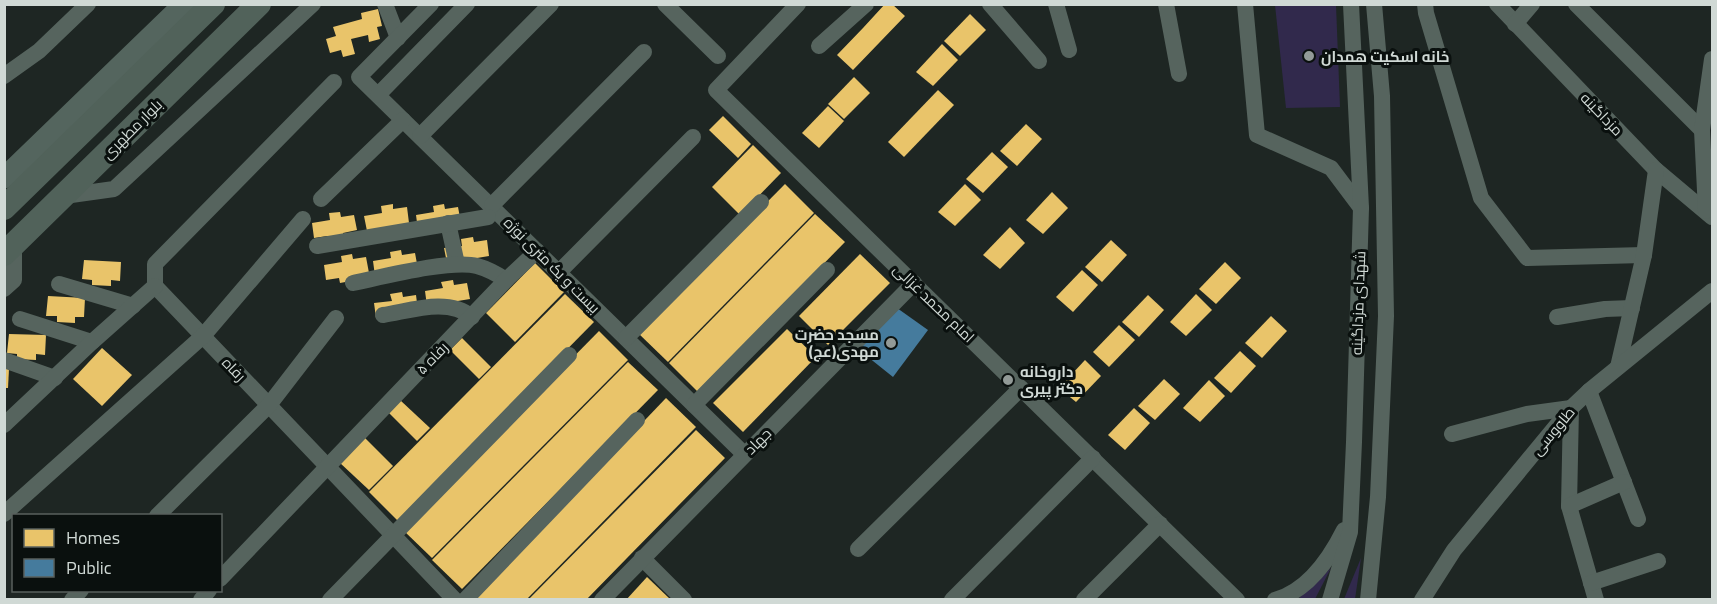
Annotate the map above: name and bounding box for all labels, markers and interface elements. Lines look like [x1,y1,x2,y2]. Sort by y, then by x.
place label: خانه اسكيت همدان [1321,45,1450,68]
marker: خانه اسكيت همدان [1302,49,1316,63]
street label: مزداگینه [1575,87,1629,141]
street label: بلوار مطهری [97,94,167,164]
street label: بیست و یک متری نوژه [498,211,606,319]
street label: شهدای مزداگینه [1345,251,1371,355]
street label: امام محمد غزالی [888,258,980,348]
place label: مسجد حضرت مهدی(عج) [795,323,879,363]
street label: رفاه ۵ [411,336,453,380]
marker: مسجد حضرت مهدی(عج) [884,336,898,350]
street label: رفاه [217,352,251,386]
place label: داروخانه دکتر پیری [1020,360,1083,400]
marker: داروخانه دکتر پیری [1001,373,1015,387]
street label: طاووسی [1526,402,1580,460]
street label: جهاد [739,422,777,460]
legend [12,514,222,592]
text: Homes [66,524,120,551]
text: Public [66,554,112,581]

